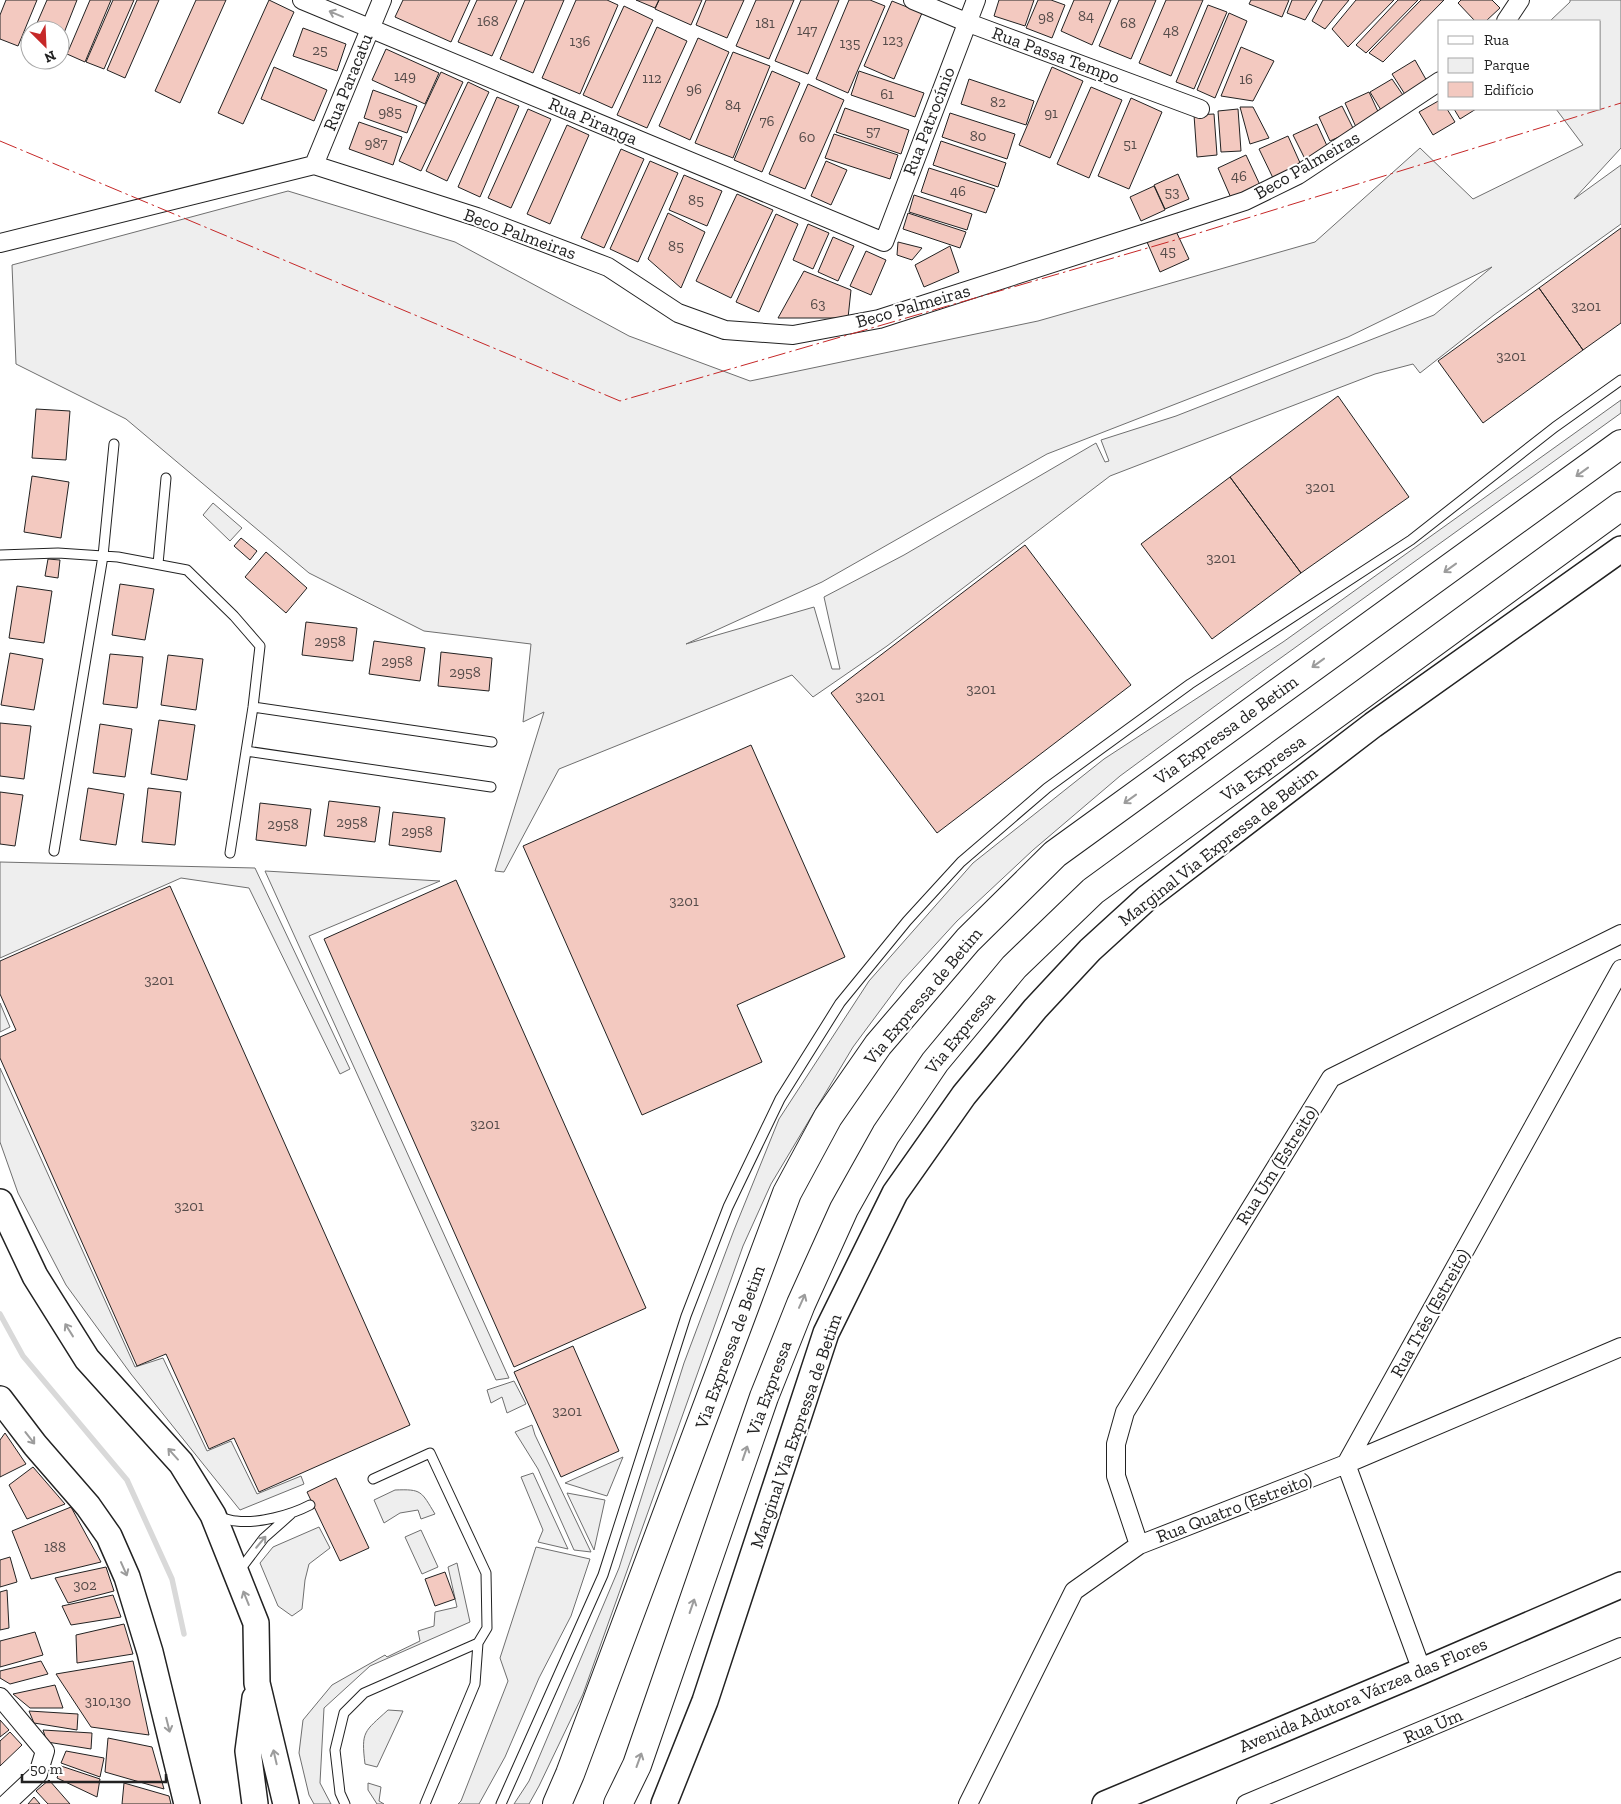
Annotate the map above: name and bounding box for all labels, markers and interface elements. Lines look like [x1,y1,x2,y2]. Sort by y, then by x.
house number: 84 [1078,7,1094,25]
house number: 98 [1038,8,1054,26]
one-way arrow [329,9,344,19]
house number: 168 [477,12,499,30]
house number: 181 [755,14,775,32]
house number: 68 [1120,14,1136,32]
north arrow [20,20,70,70]
legend [1438,20,1601,110]
house number: 147 [797,21,817,39]
street label: Rua Passa Tempo [989,22,1123,88]
house number: 48 [1163,22,1179,40]
street label: Rua Paracatu [319,30,377,134]
house number: 123 [883,31,903,49]
text: Rua [1484,31,1509,49]
house number: 136 [569,32,591,50]
house number: 135 [840,34,861,52]
house number: 25 [312,41,328,59]
text: N [41,46,58,66]
text: Parque [1484,56,1530,74]
street label: Rua Patrocínio [898,64,960,178]
house number: 149 [394,67,416,85]
house number: 112 [642,69,662,87]
house number: 16 [1239,70,1253,88]
house number: 96 [686,80,702,98]
text: Edifício [1484,81,1534,99]
house number: 61 [880,85,894,103]
street label: Rua Piranga [545,92,641,150]
house number: 82 [990,93,1006,111]
house number: 84 [725,96,741,114]
house number: 985 [378,103,402,121]
house number: 91 [1044,104,1058,122]
house number: 76 [759,112,775,130]
house number: 57 [866,122,880,140]
street label: Beco Palmeiras [1250,126,1364,204]
house number: 80 [970,127,986,145]
house number: 60 [799,128,815,146]
house number: 987 [364,134,388,152]
house number: 51 [1123,135,1137,153]
house number: 46 [1231,167,1247,185]
house number: 46 [950,182,966,200]
house number: 53 [1164,183,1180,201]
house number: 85 [688,191,704,209]
street label: Beco Palmeiras [461,204,579,265]
house number: 85 [668,237,684,255]
house number: 45 [1160,242,1176,260]
street label: Beco Palmeiras [853,279,973,333]
house number: 63 [810,295,826,313]
house number: 3201 [1571,297,1601,315]
house number: 3201 [1496,347,1526,365]
one-way arrow [1575,467,1589,477]
house number: 3201 [1305,478,1335,496]
house number: 3201 [1206,549,1236,567]
one-way arrow [1443,563,1457,573]
house number: 2958 [314,632,346,650]
house number: 2958 [381,652,413,670]
one-way arrow [1311,658,1325,668]
house number: 2958 [449,663,481,681]
street label: Via Expressa de Betim [1150,671,1302,789]
house number: 3201 [966,680,996,698]
house number: 3201 [855,687,885,705]
street label: Via Expressa [1216,730,1310,806]
street label: Marginal Via Expressa de Betim [1114,761,1322,931]
one-way arrow [1124,794,1137,805]
house number: 2958 [336,813,368,831]
house number: 2958 [267,815,299,833]
house number: 2958 [401,822,433,840]
house number: 3201 [669,892,699,910]
street label: Via Expressa de Betim [859,923,987,1069]
house number: 3201 [144,971,174,989]
street label: Via Expressa [920,988,1000,1078]
street label: Rua Um (Estreito) [1231,1101,1323,1229]
house number: 3201 [470,1115,500,1133]
house number: 3201 [174,1197,204,1215]
street label: Rua Três (Estreito) [1386,1245,1474,1381]
street label: Via Expressa de Betim [690,1262,770,1432]
one-way arrow [798,1294,808,1309]
street label: Marginal Via Expressa de Betim [745,1310,847,1551]
one-way arrow [64,1323,74,1337]
street label: Via Expressa [742,1338,796,1438]
house number: 3201 [552,1402,582,1420]
one-way arrow [24,1431,35,1444]
one-way arrow [741,1446,750,1461]
one-way arrow [167,1448,179,1461]
street label: Rua Quatro (Estreito) [1153,1468,1315,1548]
one-way arrow [256,1536,267,1549]
house number: 188 [44,1538,66,1556]
one-way arrow [119,1561,129,1576]
house number: 302 [73,1576,97,1594]
one-way arrow [241,1591,250,1606]
one-way arrow [688,1599,697,1615]
street label: Avenida Adutora Várzea das Flores [1236,1633,1491,1757]
house number: 310,130 [85,1692,131,1710]
street label: Rua Um [1400,1704,1466,1748]
one-way arrow [164,1717,173,1733]
one-way arrow [270,1749,279,1765]
scale bar [22,1752,166,1784]
one-way arrow [635,1753,644,1768]
text: 50 m [30,1760,63,1778]

